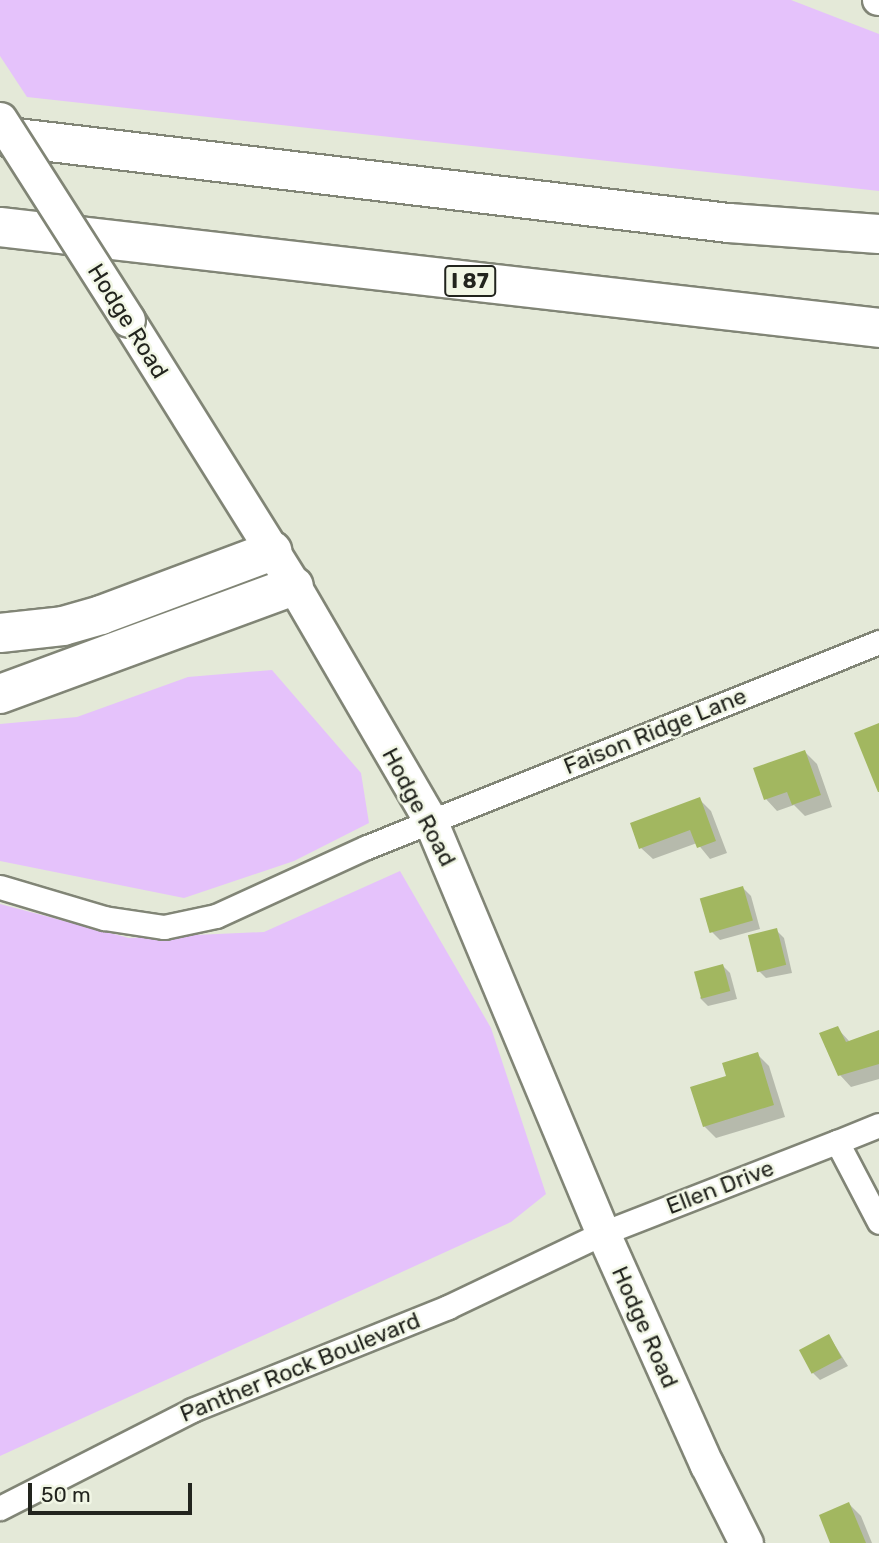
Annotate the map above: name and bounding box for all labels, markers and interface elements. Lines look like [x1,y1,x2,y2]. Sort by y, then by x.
street label: Hodge Road [82,259,174,383]
road number: I 87 [444,264,496,298]
street label: Faison Ridge Lane [560,682,750,780]
street label: Hodge Road [376,743,462,871]
street label: Ellen Drive [662,1154,778,1220]
street label: Hodge Road [606,1262,684,1392]
street label: Panther Rock Boulevard [176,1306,424,1428]
scale bar [32,1470,196,1514]
text: 50 m [41,1482,91,1507]

